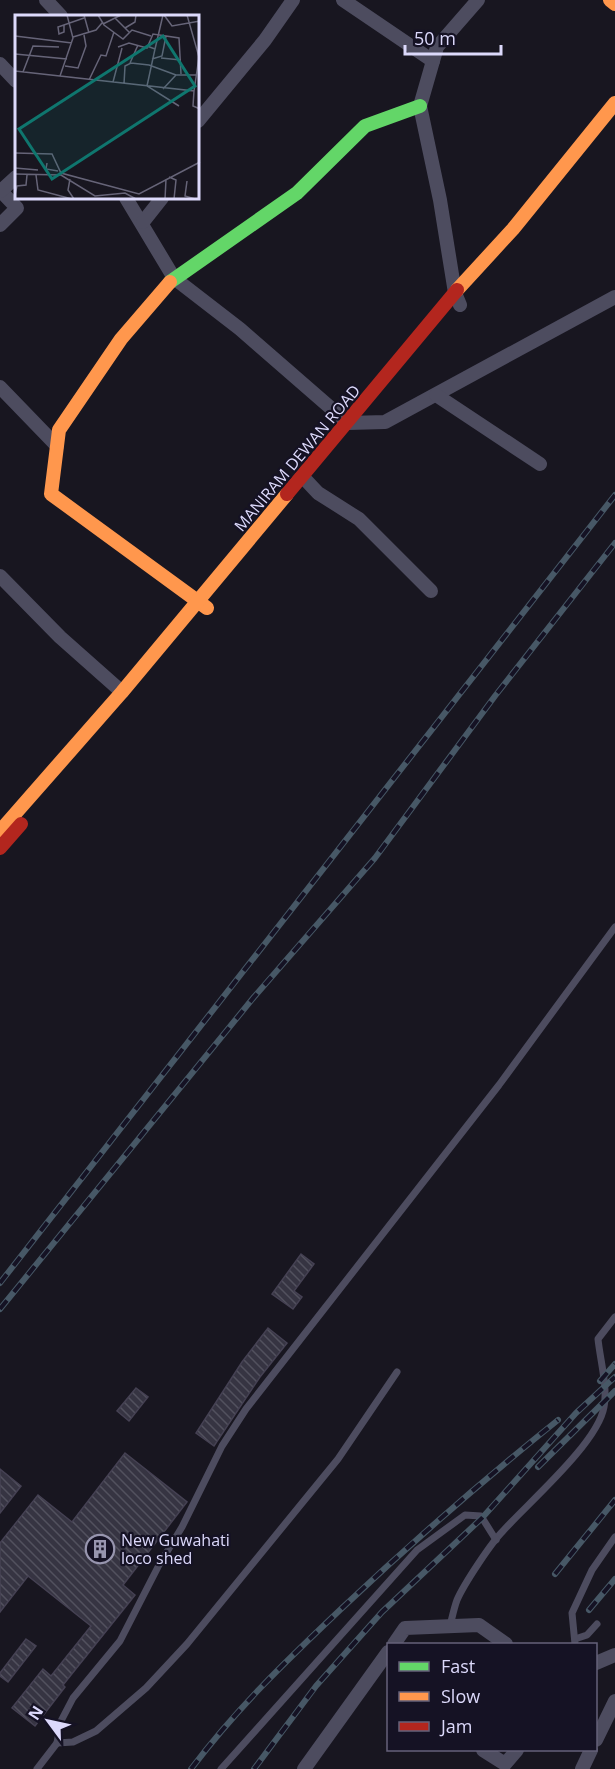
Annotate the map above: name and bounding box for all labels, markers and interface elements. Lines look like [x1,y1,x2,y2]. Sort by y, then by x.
inset map [15,15,200,200]
scale bar [405,18,501,56]
text: 50 m [414,26,456,50]
street label: MANIRAM DEWAN ROAD [229,380,365,536]
place label: New Guwahati loco shed [121,1529,230,1569]
building icon: New Guwahati loco shed [84,1533,116,1565]
legend [387,1643,597,1751]
text: Fast [441,1654,475,1678]
text: Slow [441,1684,480,1708]
north arrow [18,1691,78,1751]
text: N [23,1701,48,1724]
text: Jam [439,1714,473,1738]

